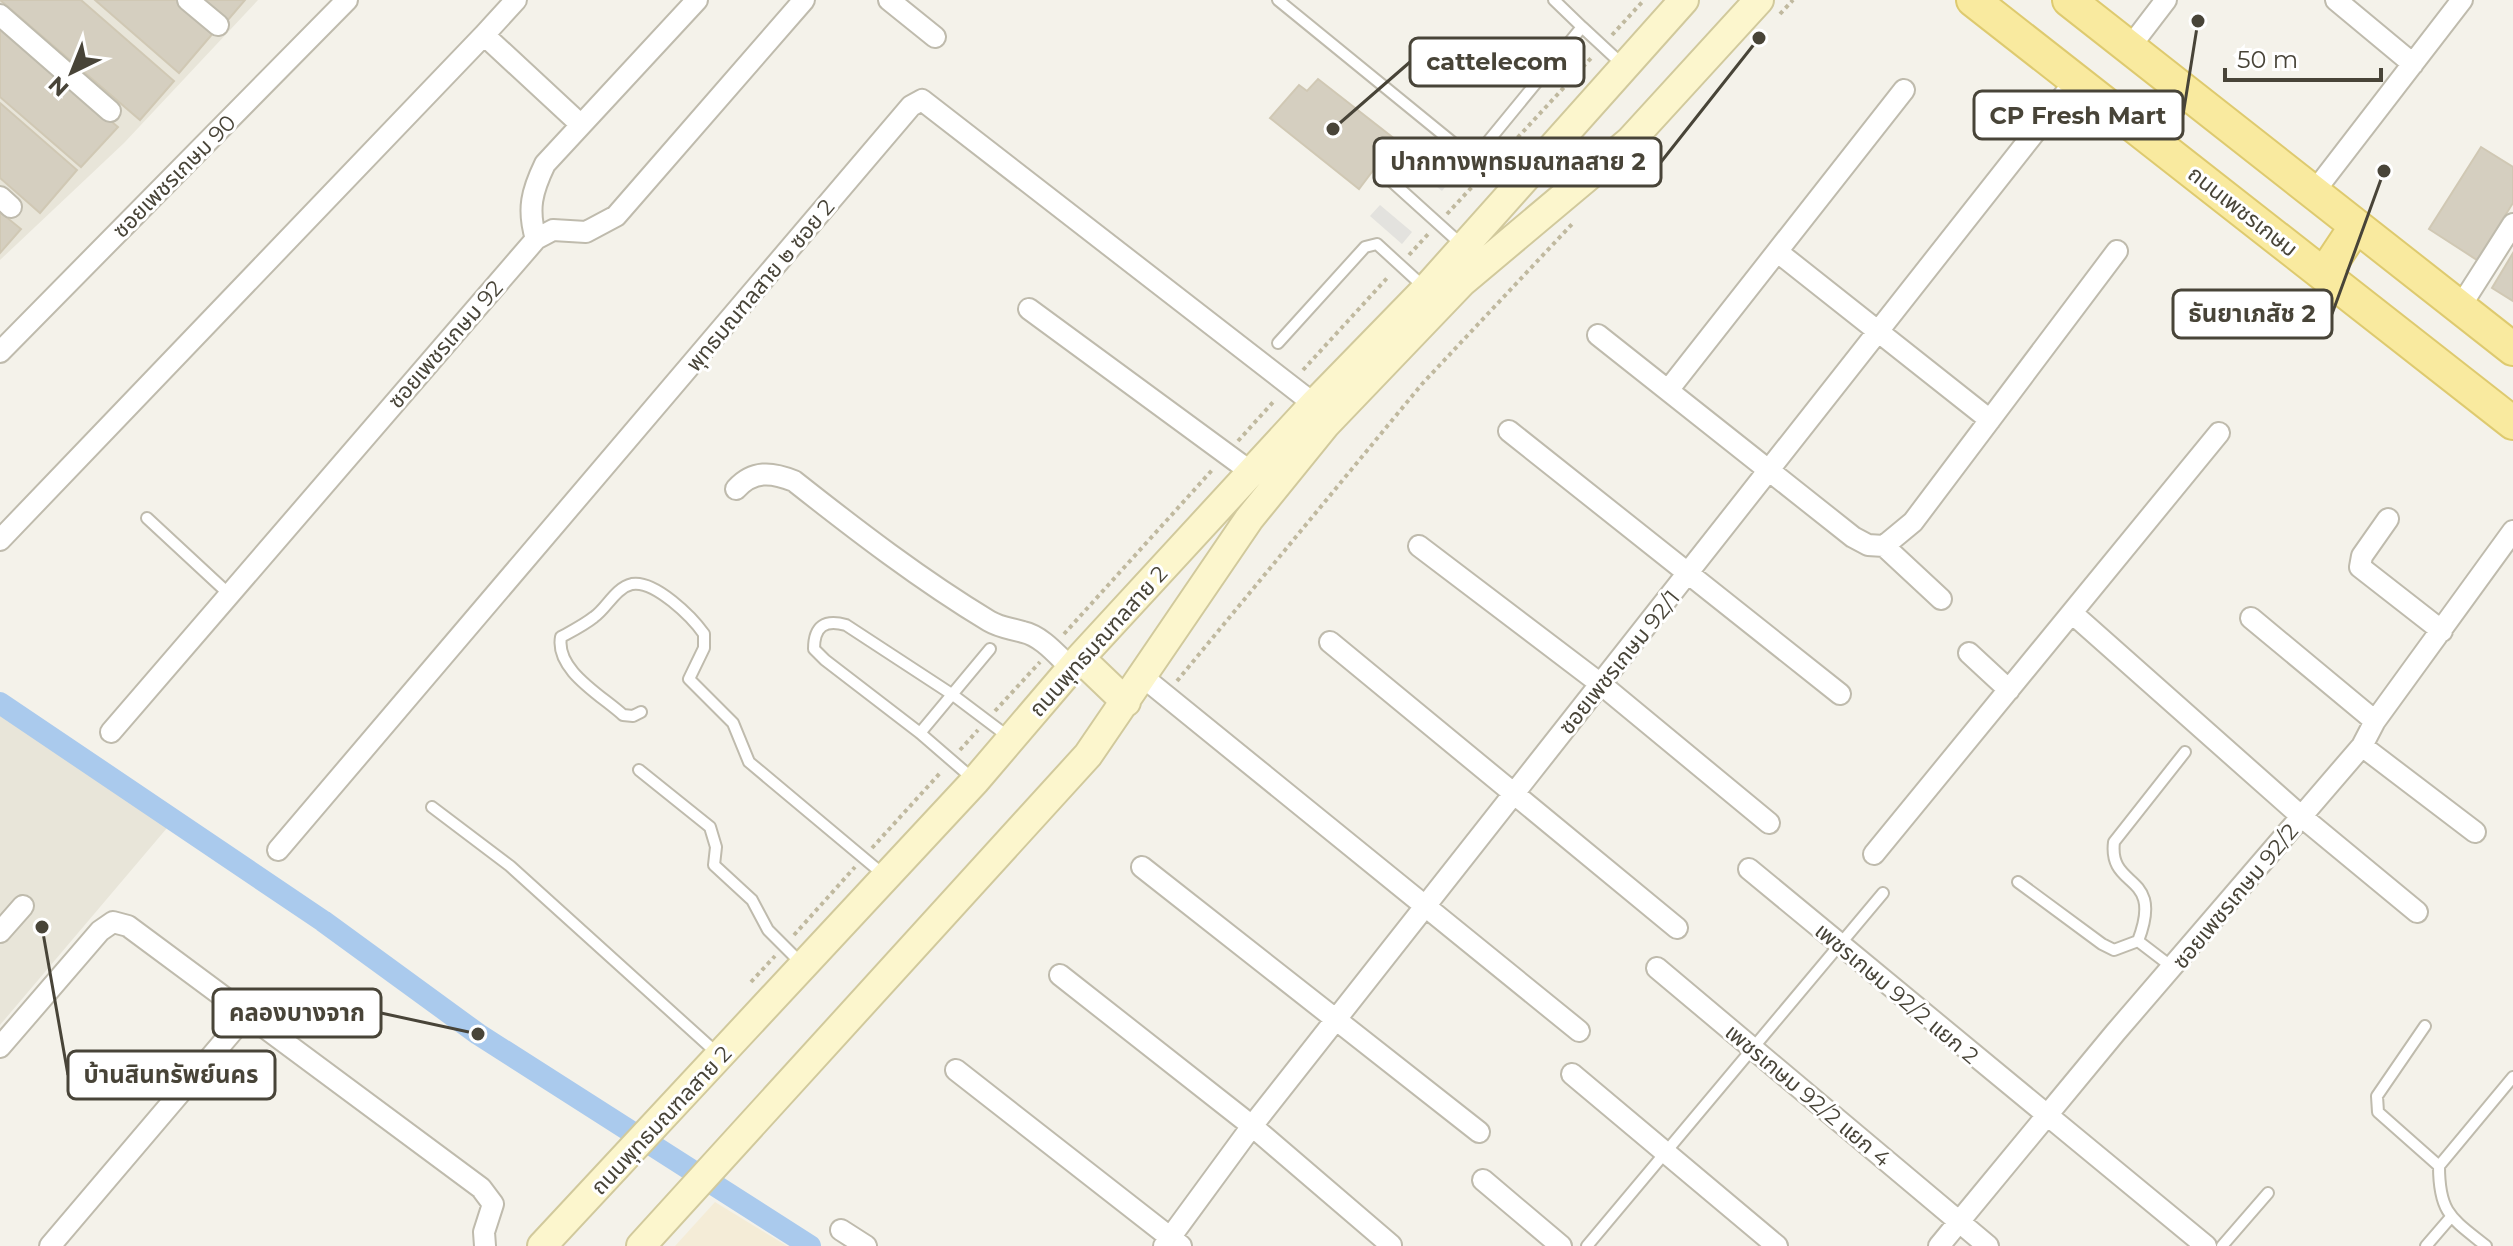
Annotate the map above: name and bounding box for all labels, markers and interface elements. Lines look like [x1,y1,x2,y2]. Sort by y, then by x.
north arrow [32,32,112,112]
scale bar [2225,32,2381,82]
callout: cattelecom [1410,38,1584,86]
text: 50 m [2237,45,2298,74]
text: cattelecom [1426,47,1568,76]
text: N [43,70,74,102]
callout: CP Fresh Mart [1974,91,2183,139]
text: CP Fresh Mart [1989,101,2167,130]
street label: ซอยเพชรเกษม 90 [107,109,242,244]
callout: ปากทางพุทธมณฑลสาย 2 [1374,138,1661,186]
text: ปากทางพุทธมณฑลสาย 2 [1390,147,1646,177]
street label: ถนนเพชรเกษม [2182,160,2303,263]
street label: พุทธมณฑลสาย ๒ ซอย 2 [681,194,840,377]
street label: ซอยเพชรเกษม 92 [382,275,508,414]
callout: ธันยาเภสัช 2 [2173,290,2332,338]
text: ธันยาเภสัช 2 [2188,299,2316,328]
street label: ถนนพุทธมณฑลสาย 2 [1024,560,1173,722]
street label: ซอยเพชรเกษม 92/1 [1553,585,1686,740]
street label: ซอยเพชรเกษม 92/2 [2167,818,2304,974]
street label: เพชรเกษม 92/2 แยก 2 [1809,917,1984,1070]
callout: คลองบางจาก [213,989,381,1037]
text: คลองบางจาก [229,998,365,1027]
street label: เพชรเกษม 92/2 แยก 4 [1720,1018,1896,1173]
street label: ถนนพุทธมณฑลสาย 2 [585,1040,737,1200]
callout: บ้านสินทรัพย์นคร [68,1051,275,1099]
text: บ้านสินทรัพย์นคร [84,1060,258,1089]

